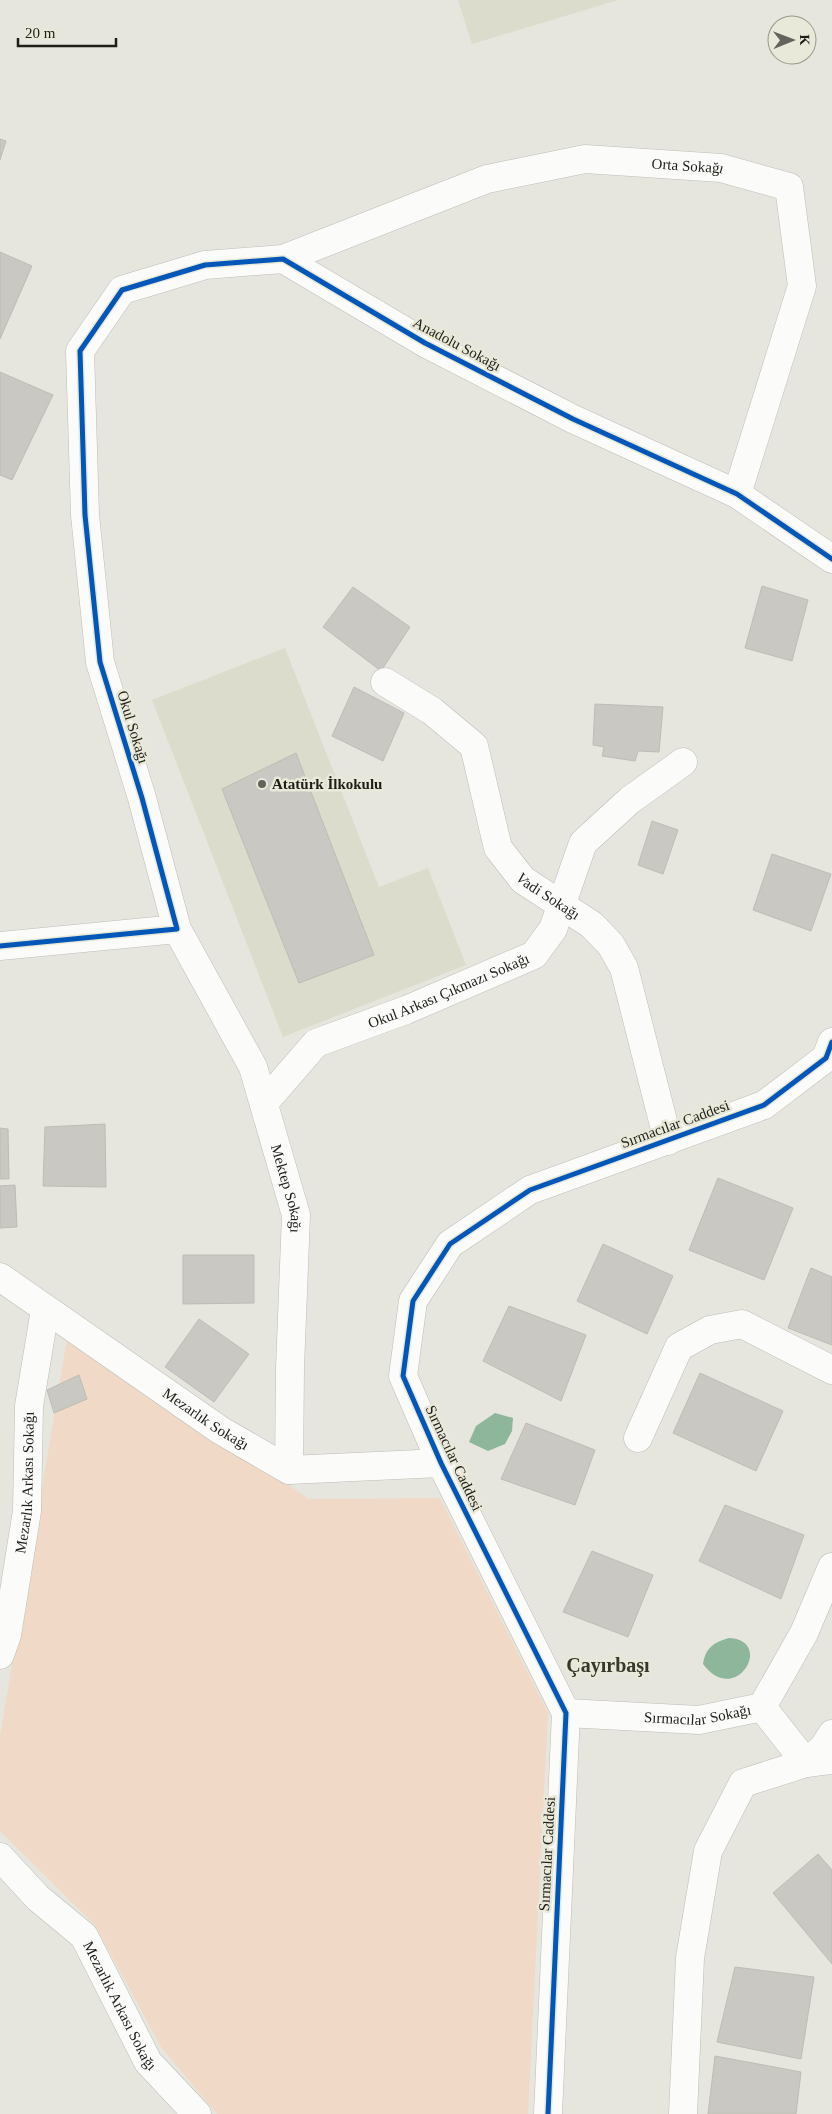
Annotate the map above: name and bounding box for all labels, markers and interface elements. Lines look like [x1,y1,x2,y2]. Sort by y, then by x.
scale bar [18,15,115,47]
north arrow [767,15,817,65]
text: 20 m [25,25,56,41]
text: K [797,34,812,45]
street label: Orta Sokağı [651,155,726,176]
street label: Anadolu Sokağı [410,314,504,374]
street label: Okul Sokağı [114,689,152,765]
place label: Atatürk İlkokulu [272,776,382,792]
marker: Atatürk İlkokulu [256,778,268,790]
street label: Vadi Sokağı [513,870,583,923]
street label: Okul Arkası Çıkmazı Sokağı [366,950,532,1031]
street label: Sırmacılar Caddesi [618,1097,732,1151]
street label: Mektep Sokağı [268,1142,304,1233]
street label: Mezarlık Sokağı [160,1385,252,1453]
street label: Sırmacılar Caddesi [423,1403,485,1513]
street label: Mezarlık Arkası Sokağı [12,1411,37,1555]
district label: Çayırbaşı [566,1654,650,1677]
street label: Sırmacılar Sokağı [643,1701,752,1728]
street label: Sırmacılar Caddesi [536,1796,558,1912]
street label: Mezarlık Arkası Sokağı [80,1939,160,2074]

